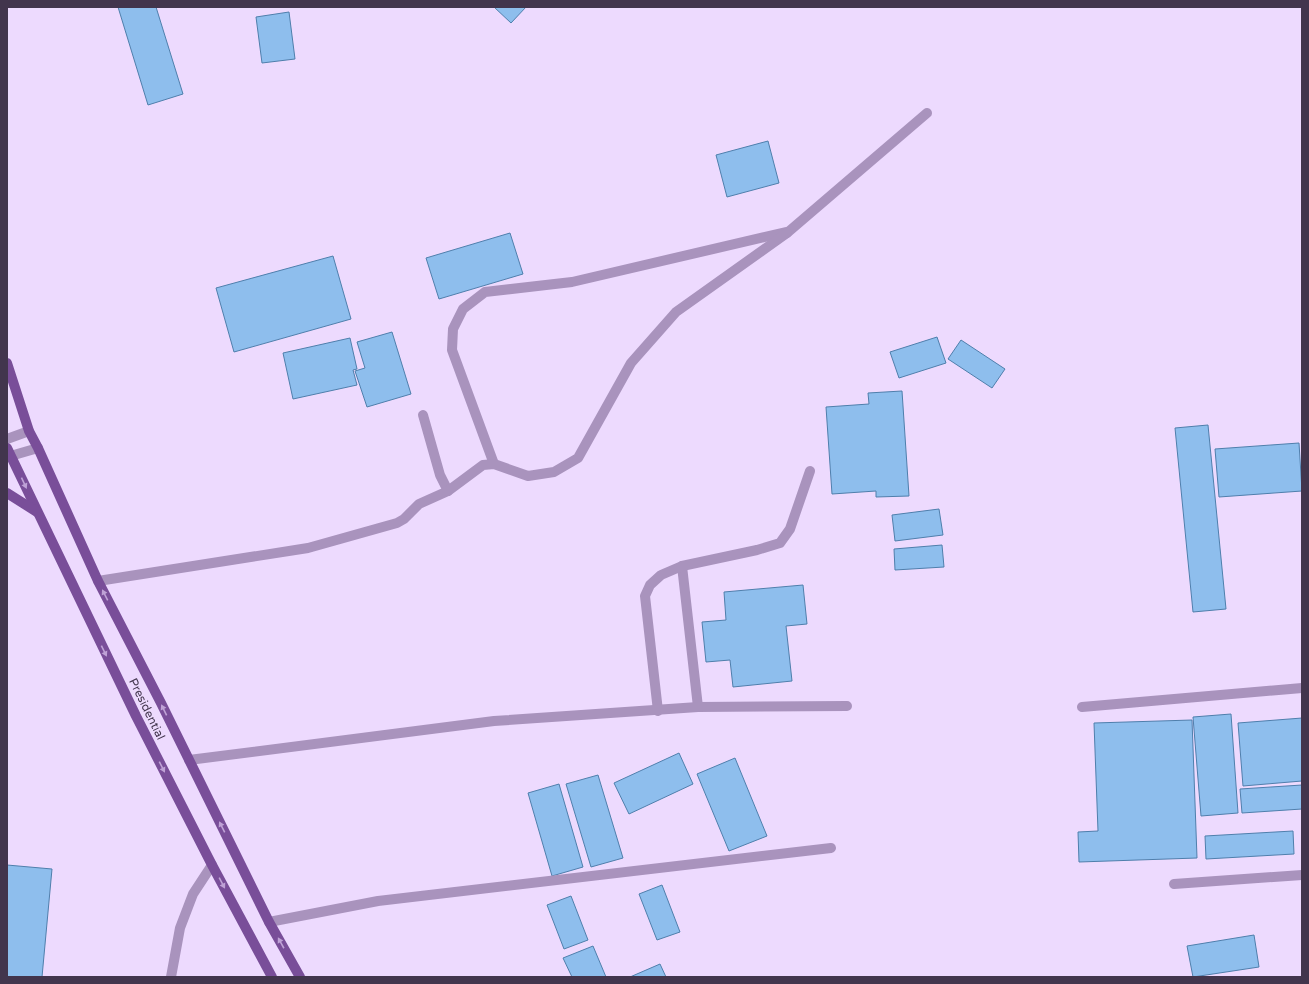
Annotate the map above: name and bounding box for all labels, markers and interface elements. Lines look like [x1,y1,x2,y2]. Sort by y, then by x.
one-way arrow [21,477,27,489]
one-way arrow [102,589,108,600]
one-way arrow [101,645,107,657]
street label: Presidential [126,676,168,742]
one-way arrow [161,705,167,716]
one-way arrow [159,762,165,773]
one-way arrow [219,821,225,832]
one-way arrow [218,877,225,889]
one-way arrow [277,937,284,949]

